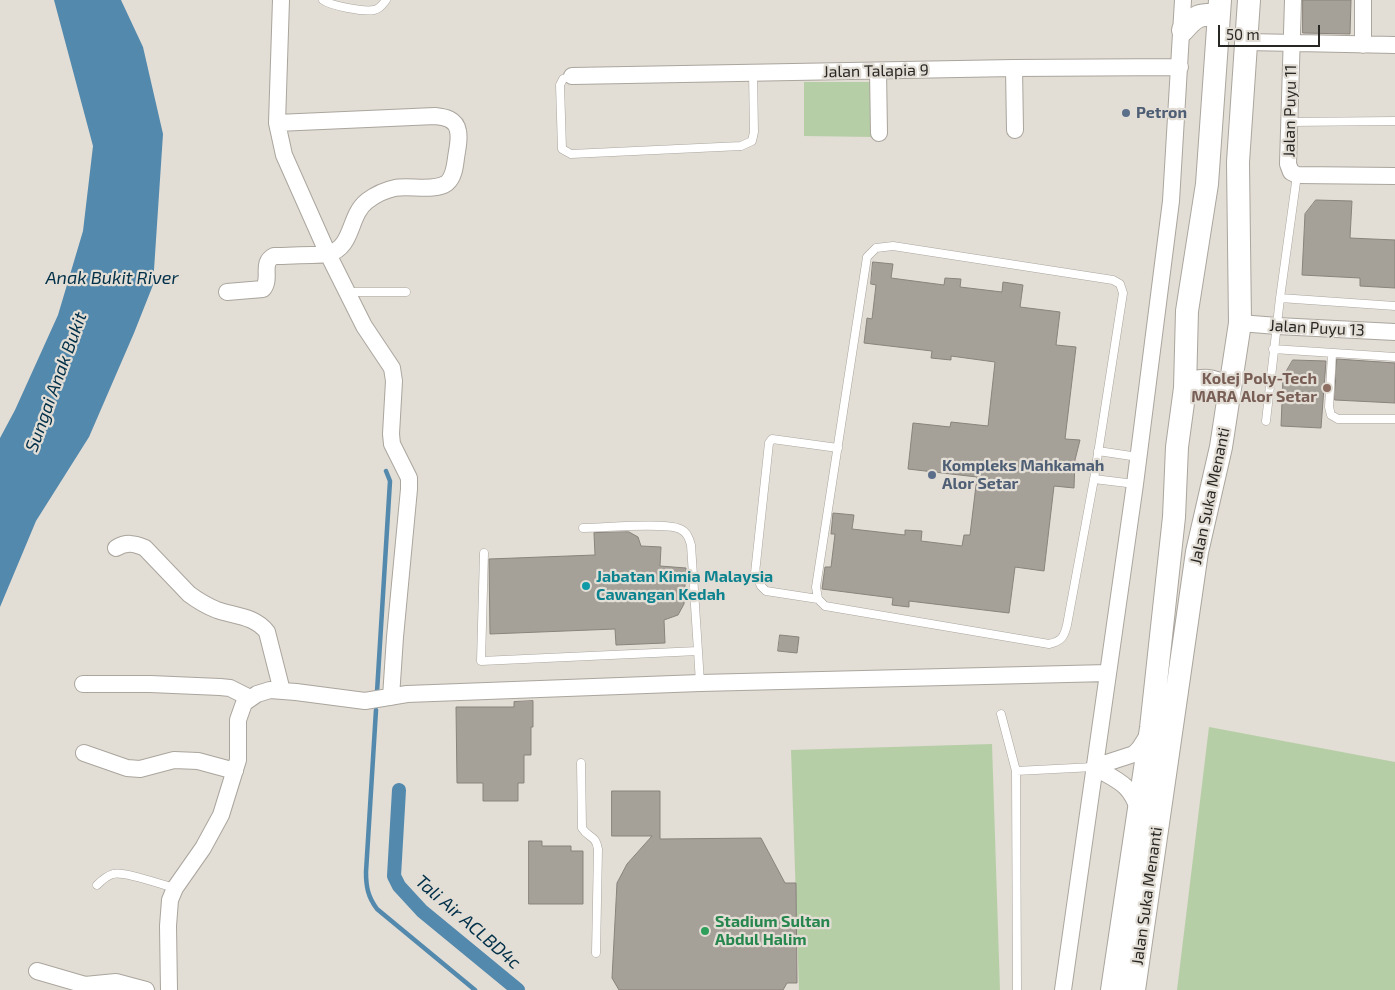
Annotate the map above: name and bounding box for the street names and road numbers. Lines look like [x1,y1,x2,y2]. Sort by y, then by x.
street label: Jalan Talapia 9 [823,60,929,82]
street label: Jalan Puyu 11 [1280,64,1300,158]
street label: Jalan Puyu 13 [1269,316,1365,340]
street label: Jalan Suka Menanti [1186,426,1234,566]
street label: Jalan Suka Menanti [1128,826,1166,966]

